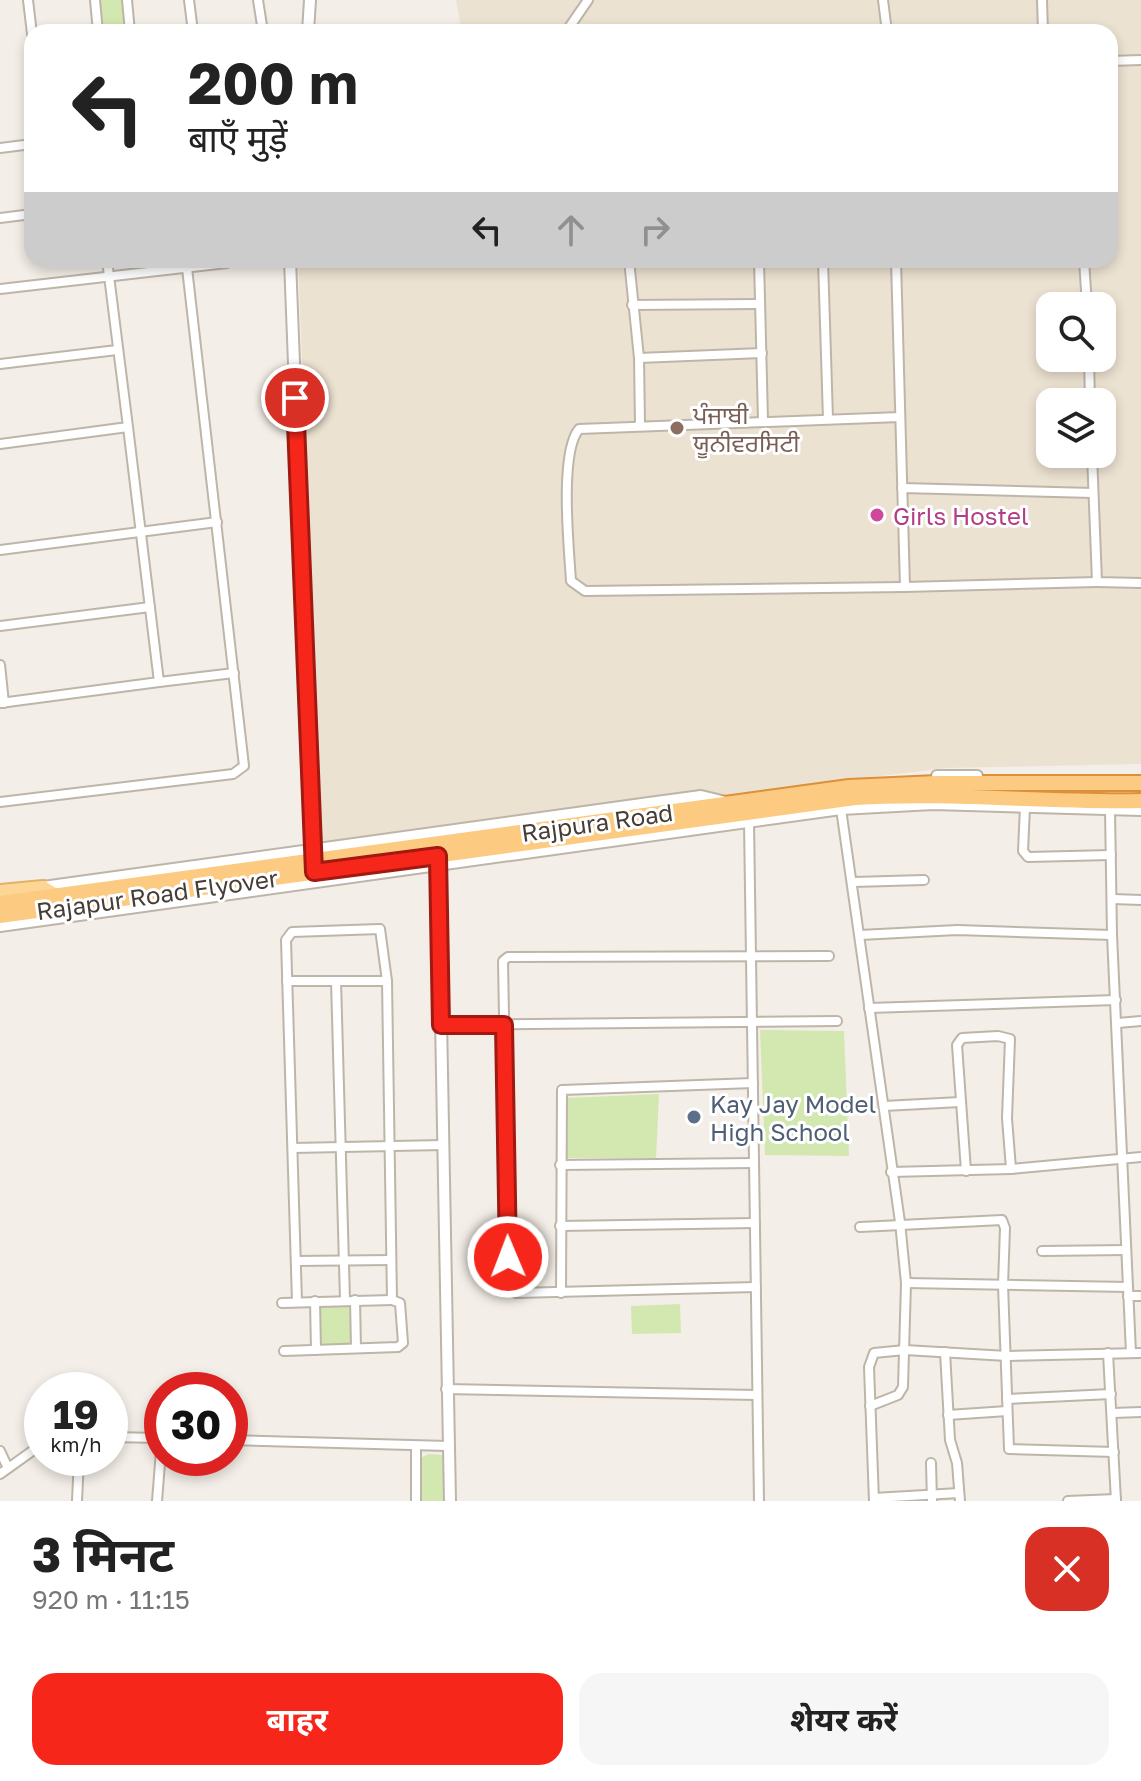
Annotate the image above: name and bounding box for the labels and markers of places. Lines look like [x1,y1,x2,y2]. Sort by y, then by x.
pin [261,364,329,432]
place label: ਪੰਜਾਬੀ ਯੂਨੀਵਰਸਿਟੀ [692,400,800,459]
marker: ਪੰਜਾਬੀ ਯੂਨੀਵਰਸਿਟੀ [668,419,686,437]
place label: Girls Hostel [893,501,1029,530]
marker: Girls Hostel [868,506,886,524]
place label: Kay Jay Model High School [710,1089,876,1146]
marker: Kay Jay Model High School [685,1108,703,1126]

